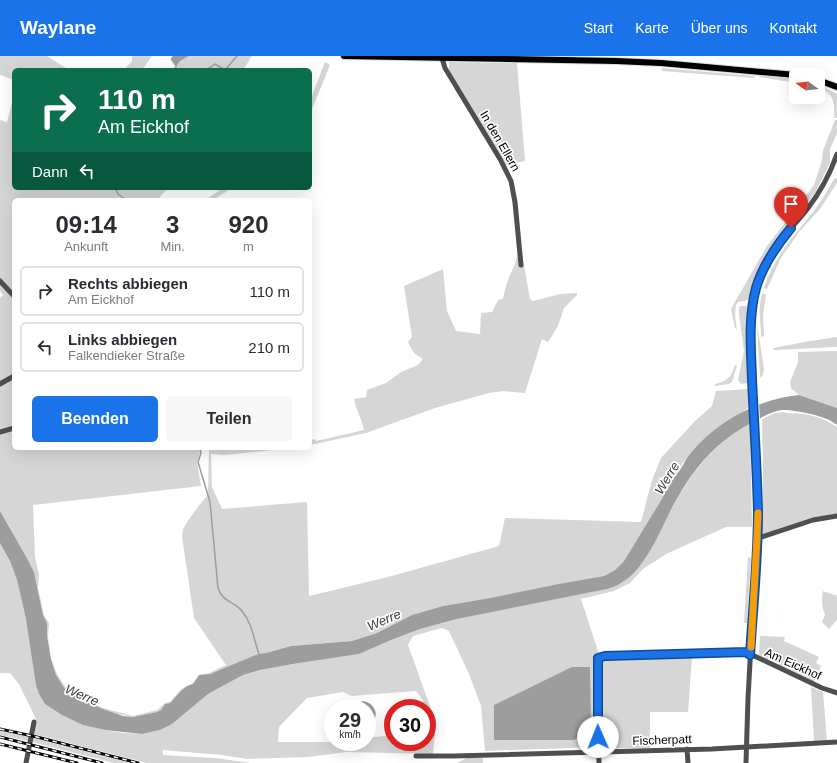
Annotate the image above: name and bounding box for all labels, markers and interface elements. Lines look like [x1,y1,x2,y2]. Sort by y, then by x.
text: Waylane [20,17,96,38]
text: Start [584,20,613,36]
text: Karte [635,20,669,36]
text: Über uns [691,20,748,36]
text: Kontakt [770,20,817,36]
north arrow [789,68,825,104]
map controls [789,68,825,104]
icon: right [32,84,84,136]
text: 110 m [98,84,176,115]
street label: In den Ellern [477,108,523,174]
text: Am Eickhof [98,117,189,137]
icon: left [76,160,98,182]
text: Dann [32,163,68,180]
pin [774,187,808,228]
icon: arrive [780,193,802,215]
text: 09:14 [56,211,117,238]
text: 3 [166,211,179,238]
text: 920 [228,211,269,238]
text: Ankunft [64,239,108,254]
text: Min. [160,239,185,254]
text: m [243,239,254,254]
text: Rechts abbiegen [68,275,188,292]
icon: right [34,280,56,302]
text: 110 m [249,283,290,300]
text: Am Eickhof [68,292,134,307]
text: Links abbiegen [68,331,177,348]
icon: left [34,336,56,358]
text: 210 m [248,339,290,356]
text: Falkendieker Straße [68,348,185,363]
button: Beenden [32,396,158,442]
button: Teilen [166,396,292,442]
water label: Werre [652,459,682,497]
water label: Werre [365,606,403,634]
street label: Am Eickhof [762,645,824,683]
water label: Werre [63,681,101,709]
speed limit sign: 30 [384,699,436,751]
text: 29 [339,709,361,731]
position arrow [577,716,619,758]
text: km/h [339,729,361,740]
street label: Fischerpatt [632,732,693,748]

